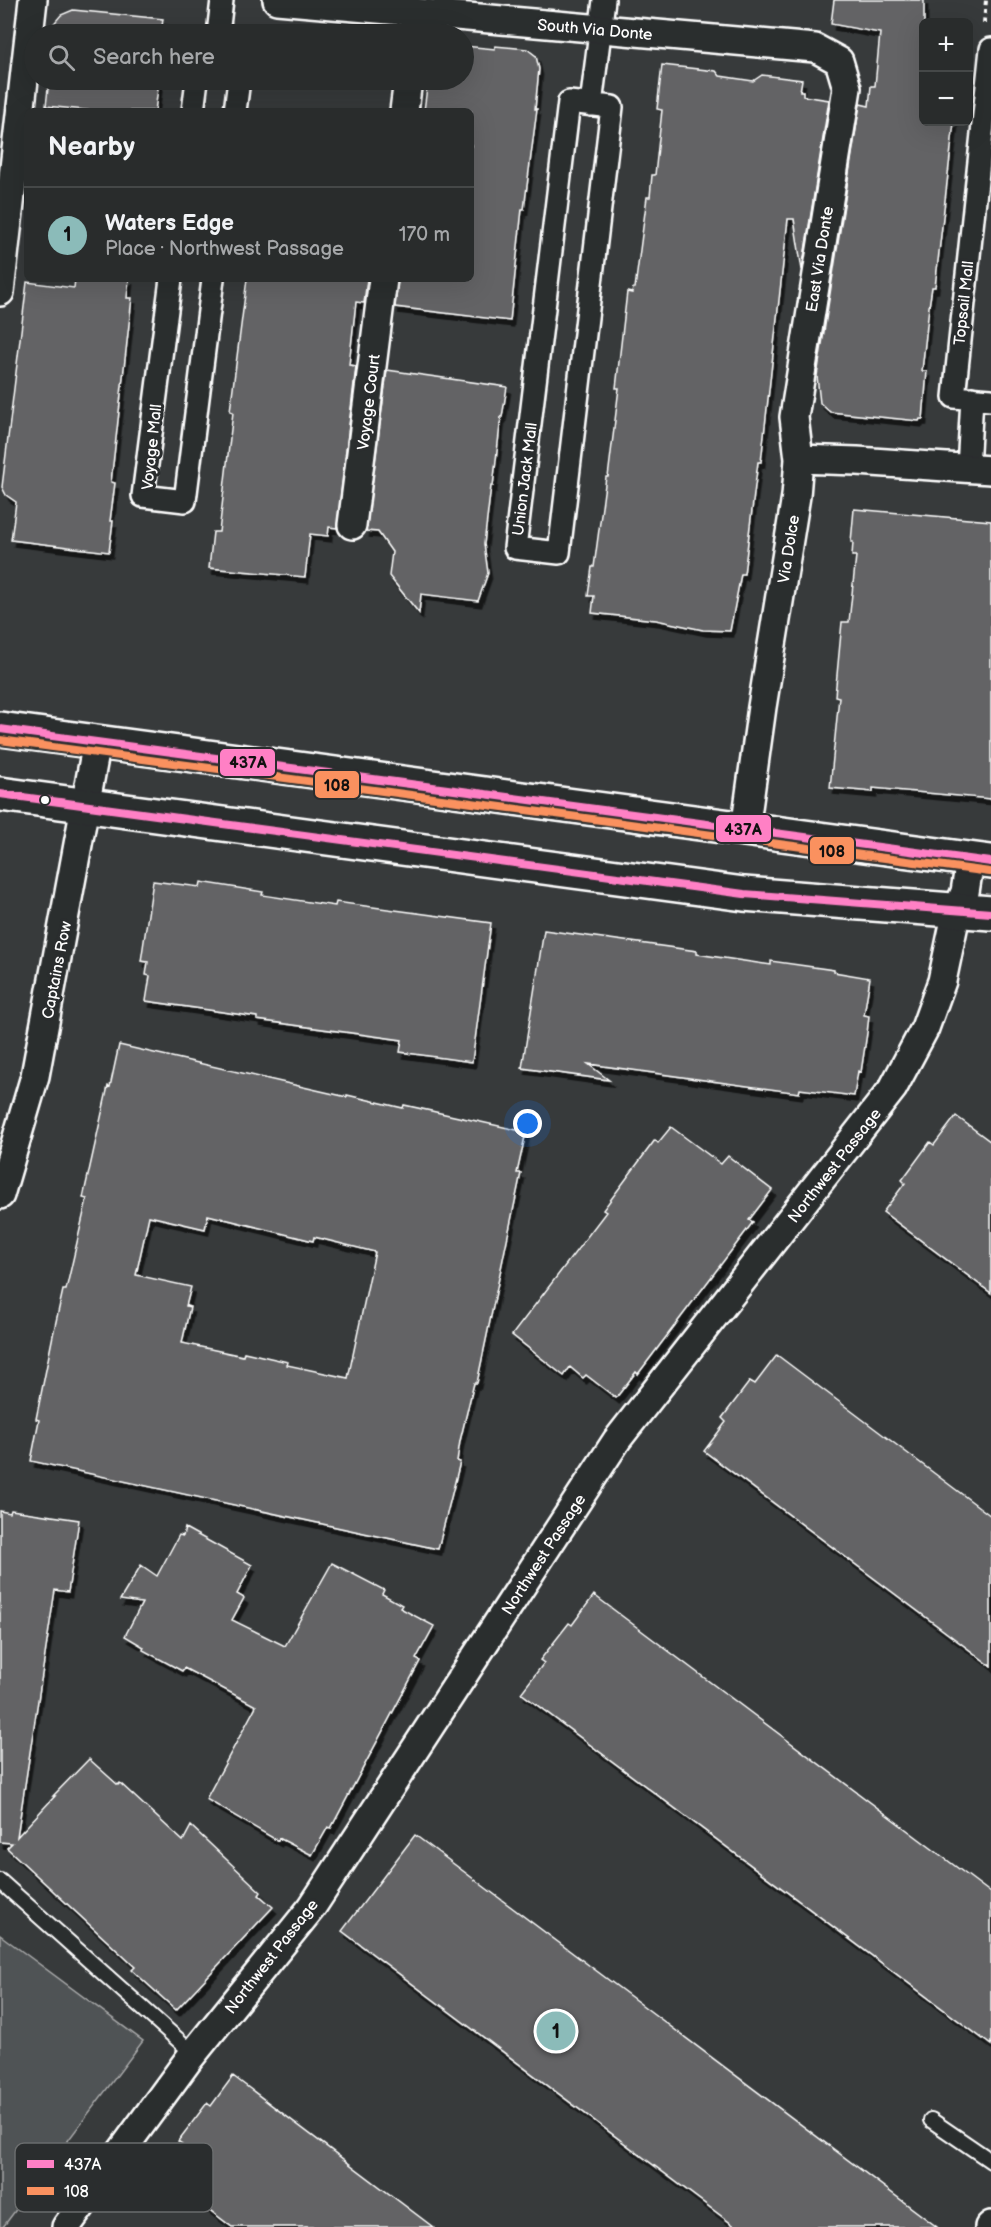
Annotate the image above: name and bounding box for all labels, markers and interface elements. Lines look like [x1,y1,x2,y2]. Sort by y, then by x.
street label: South Via Donte [536,16,654,45]
map controls [919,18,973,126]
button: + [919,18,973,72]
search box [24,24,474,90]
icon: search [45,41,78,74]
text: Search here [93,44,215,71]
button: − [919,72,973,126]
text: Nearby [48,132,135,163]
street label: East Via Donte [803,205,838,313]
text: Waters Edge [105,210,234,237]
text: 1 [63,223,72,247]
text: 170 m [399,223,450,247]
text: Place · Northwest Passage [105,237,344,261]
street label: Topsail Mall [951,260,978,346]
street label: Voyage Court [354,353,385,451]
street label: Voyage Mall [139,403,166,491]
street label: Union Jack Mall [509,422,542,537]
street label: Via Dolce [775,513,804,585]
line badge: 437A [219,748,276,777]
text: 437A [229,754,267,773]
line badge: 108 [314,770,360,799]
text: 108 [324,777,350,796]
unlabelled marker [39,794,51,806]
line badge: 437A [715,814,772,843]
text: 437A [724,821,762,840]
line badge: 108 [809,836,855,865]
text: 108 [819,843,845,862]
street label: Captains Row [39,920,76,1021]
street label: Northwest Passage [785,1104,886,1227]
your location [513,1109,542,1138]
street label: Northwest Passage [498,1490,591,1619]
street label: Northwest Passage [222,1895,323,2018]
pin: 1 [536,2008,576,2054]
legend [15,2143,213,2212]
text: 437A [64,2156,101,2175]
text: 108 [64,2183,89,2202]

